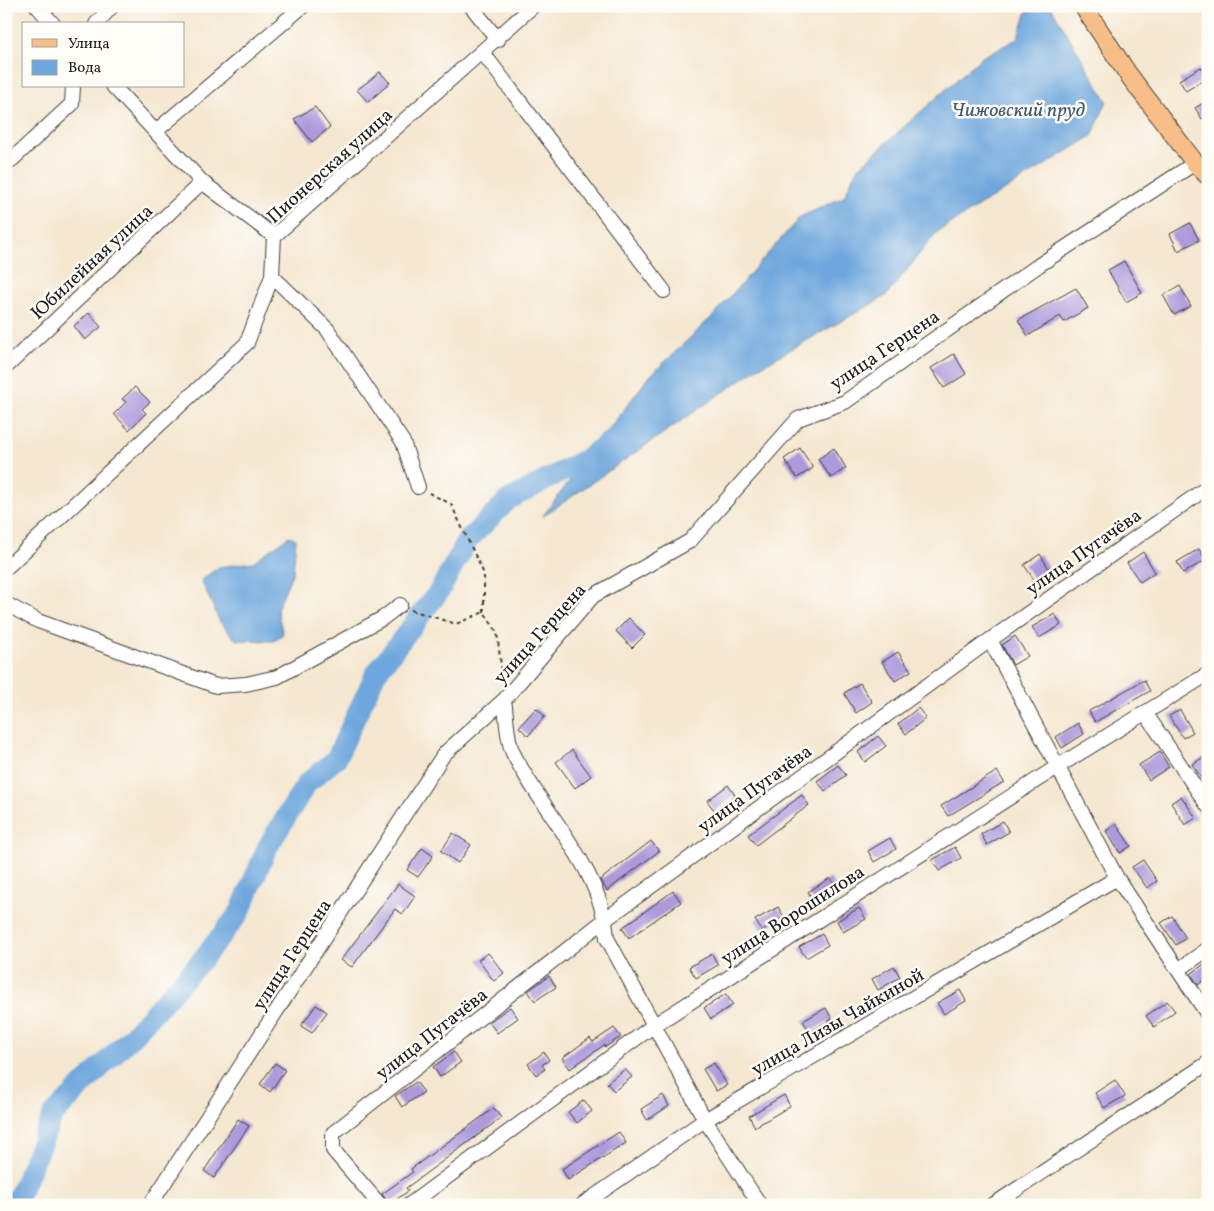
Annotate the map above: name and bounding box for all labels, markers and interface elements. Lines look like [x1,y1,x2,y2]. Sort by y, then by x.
legend [22,22,185,88]
text: Улица [68,34,110,55]
text: Вода [68,58,101,79]
water label: Чижовский пруд [951,97,1085,125]
street label: Пионерская улица [262,103,399,230]
street label: Юбилейная улица [25,199,159,326]
street label: улица Герцена [825,304,945,397]
street label: улица Пугачёва [1021,503,1147,602]
street label: улица Герцена [488,578,593,691]
street label: улица Пугачёва [693,739,818,840]
street label: улица Ворошилова [716,859,870,972]
street label: улица Герцена [247,894,338,1016]
street label: улица Лизы Чайкиной [747,963,929,1083]
street label: улица Пугачёва [371,983,494,1087]

